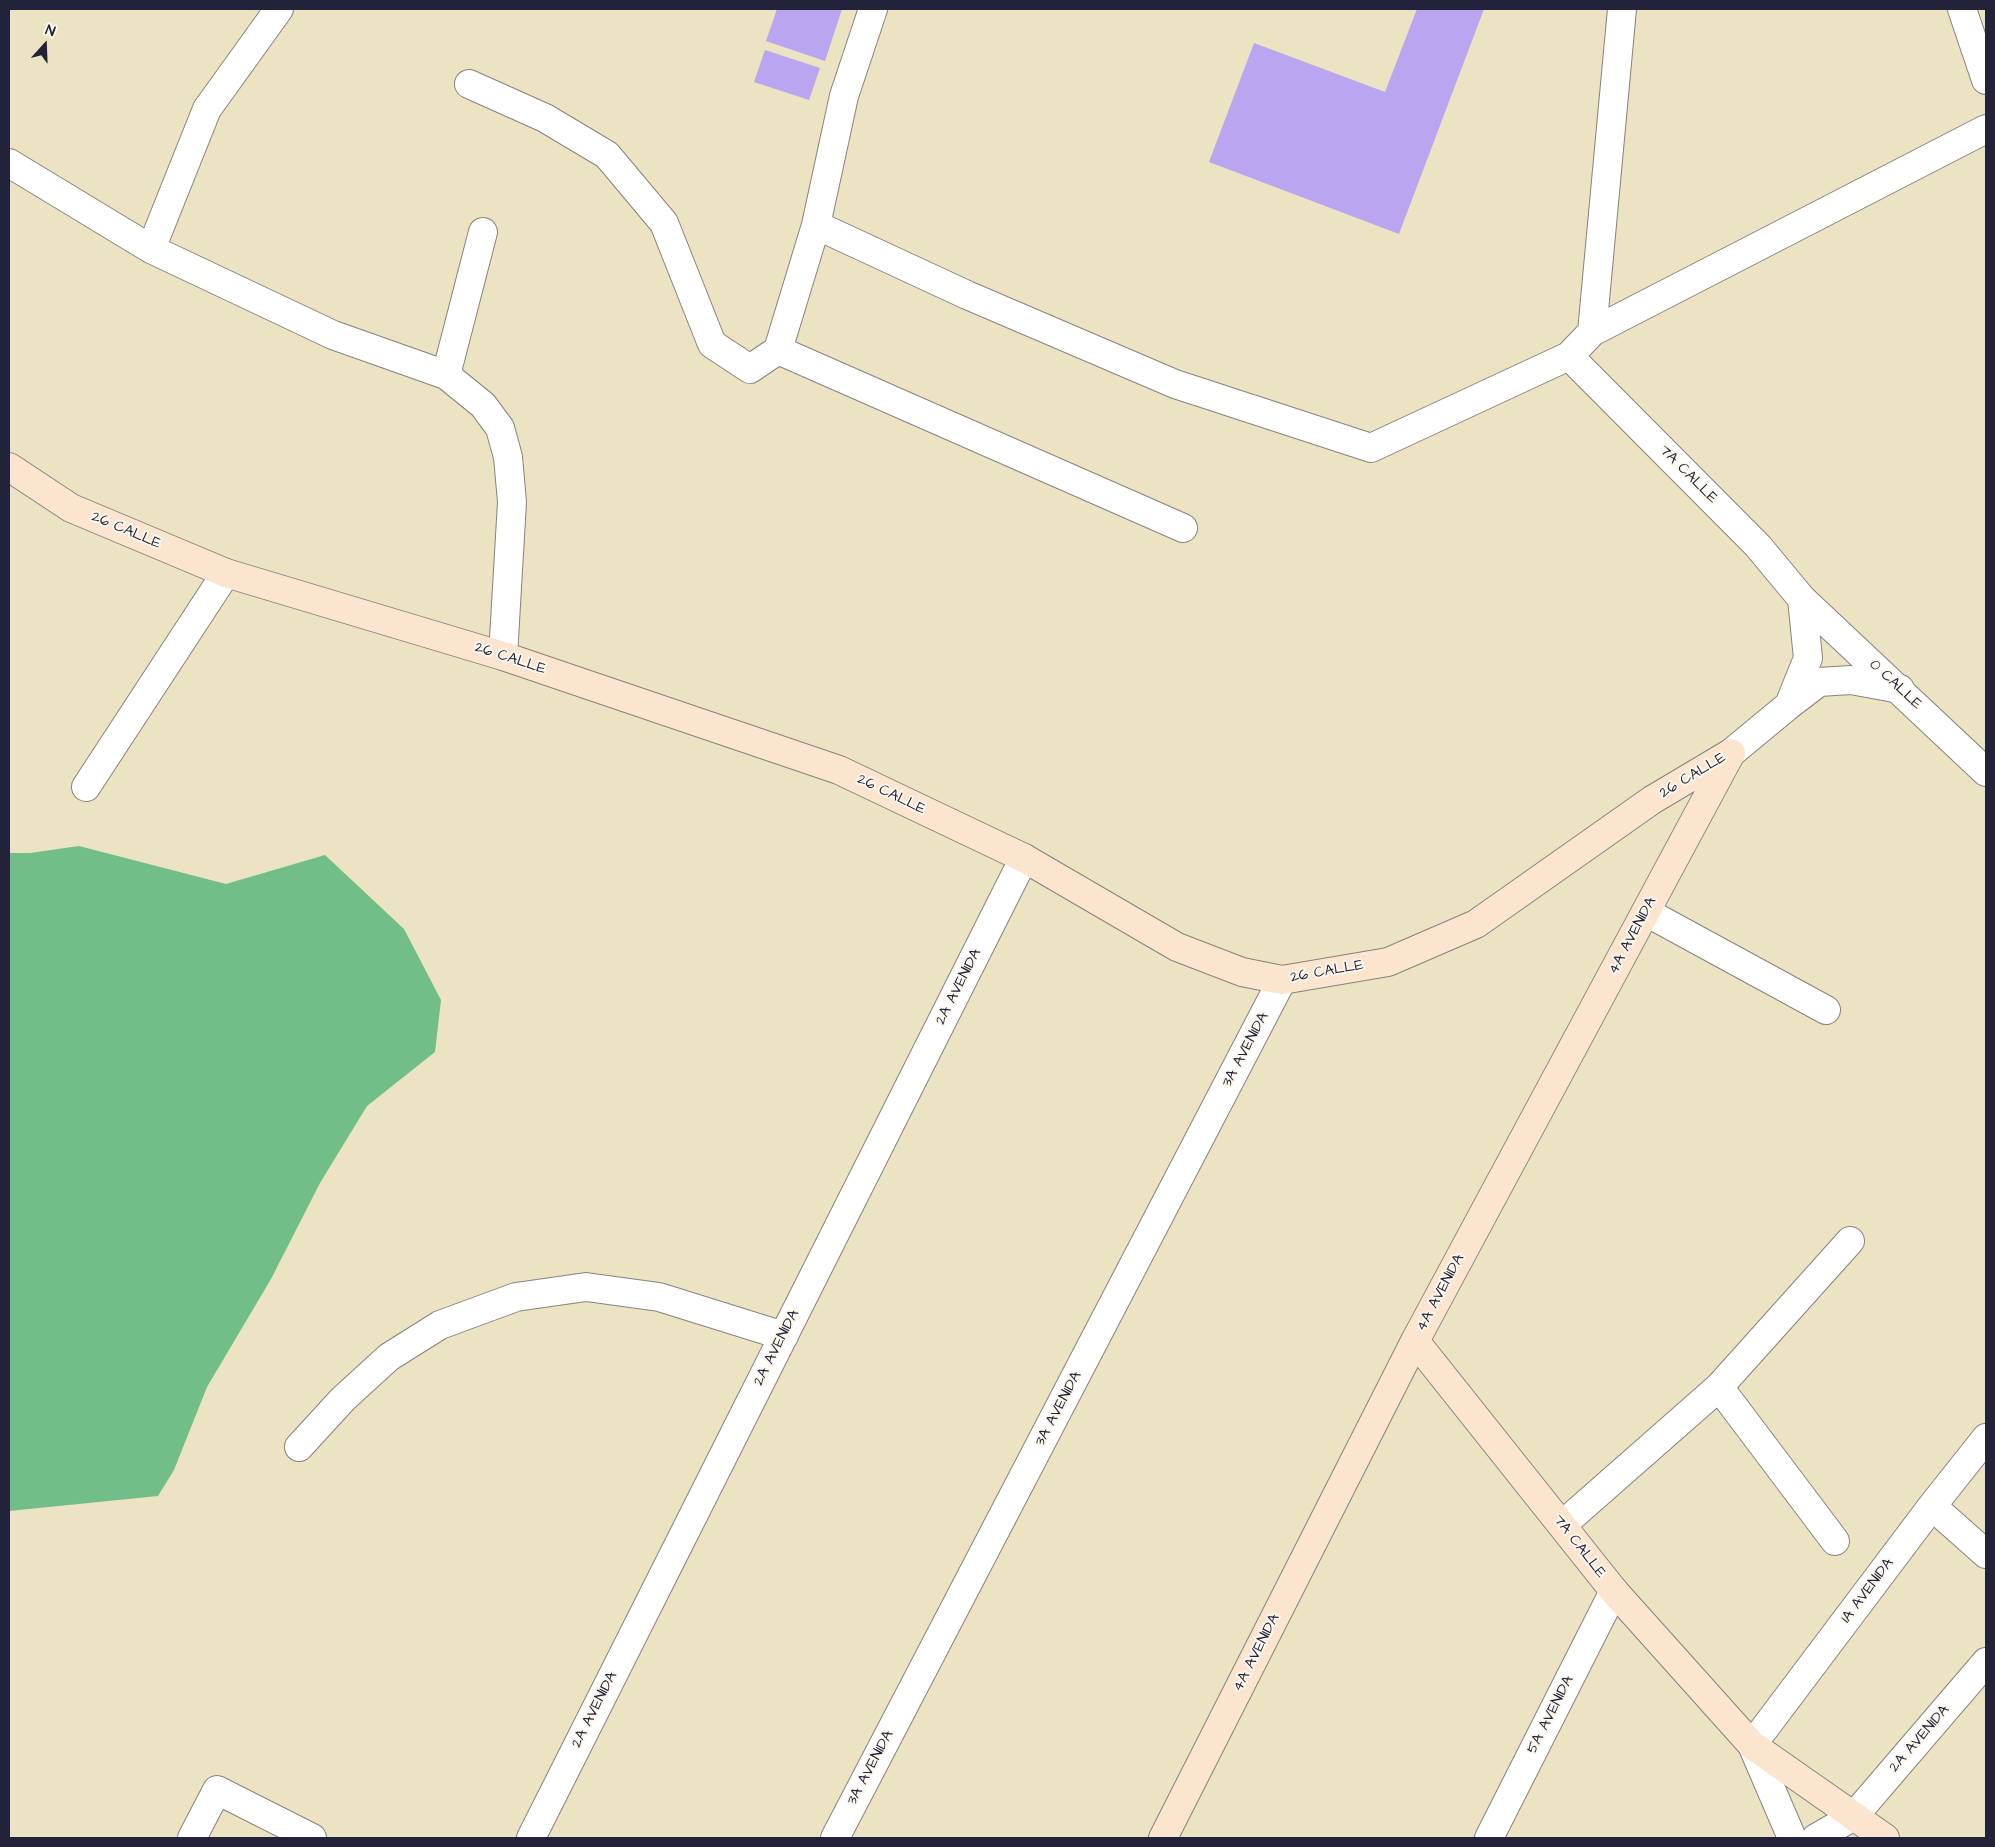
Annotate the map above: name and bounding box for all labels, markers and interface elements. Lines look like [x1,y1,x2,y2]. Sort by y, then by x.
north arrow [20,20,70,70]
text: N [43,20,58,42]
street label: 7A CALLE [1655,442,1721,508]
street label: 26 CALLE [88,508,164,554]
street label: 26 CALLE [472,639,548,679]
street label: 0 CALLE [1865,656,1925,714]
street label: 26 CALLE [1657,749,1729,803]
street label: 26 CALLE [854,771,928,819]
street label: 4A AVENIDA [1605,894,1661,978]
street label: 2A AVENIDA [932,946,986,1028]
street label: 26 CALLE [1289,957,1365,987]
street label: 3A AVENIDA [1219,1010,1273,1090]
street label: 4A AVENIDA [1413,1251,1469,1335]
street label: 2A AVENIDA [750,1307,804,1389]
street label: 3A AVENIDA [1032,1369,1086,1449]
street label: 7A CALLE [1549,1512,1609,1582]
street label: 1A AVENIDA [1838,1555,1898,1627]
street label: 4A AVENIDA [1230,1611,1284,1695]
street label: 2A AVENIDA [568,1669,622,1751]
street label: 5A AVENIDA [1524,1673,1578,1757]
street label: 2A AVENIDA [1886,1702,1954,1776]
street label: 3A AVENIDA [844,1728,898,1808]

